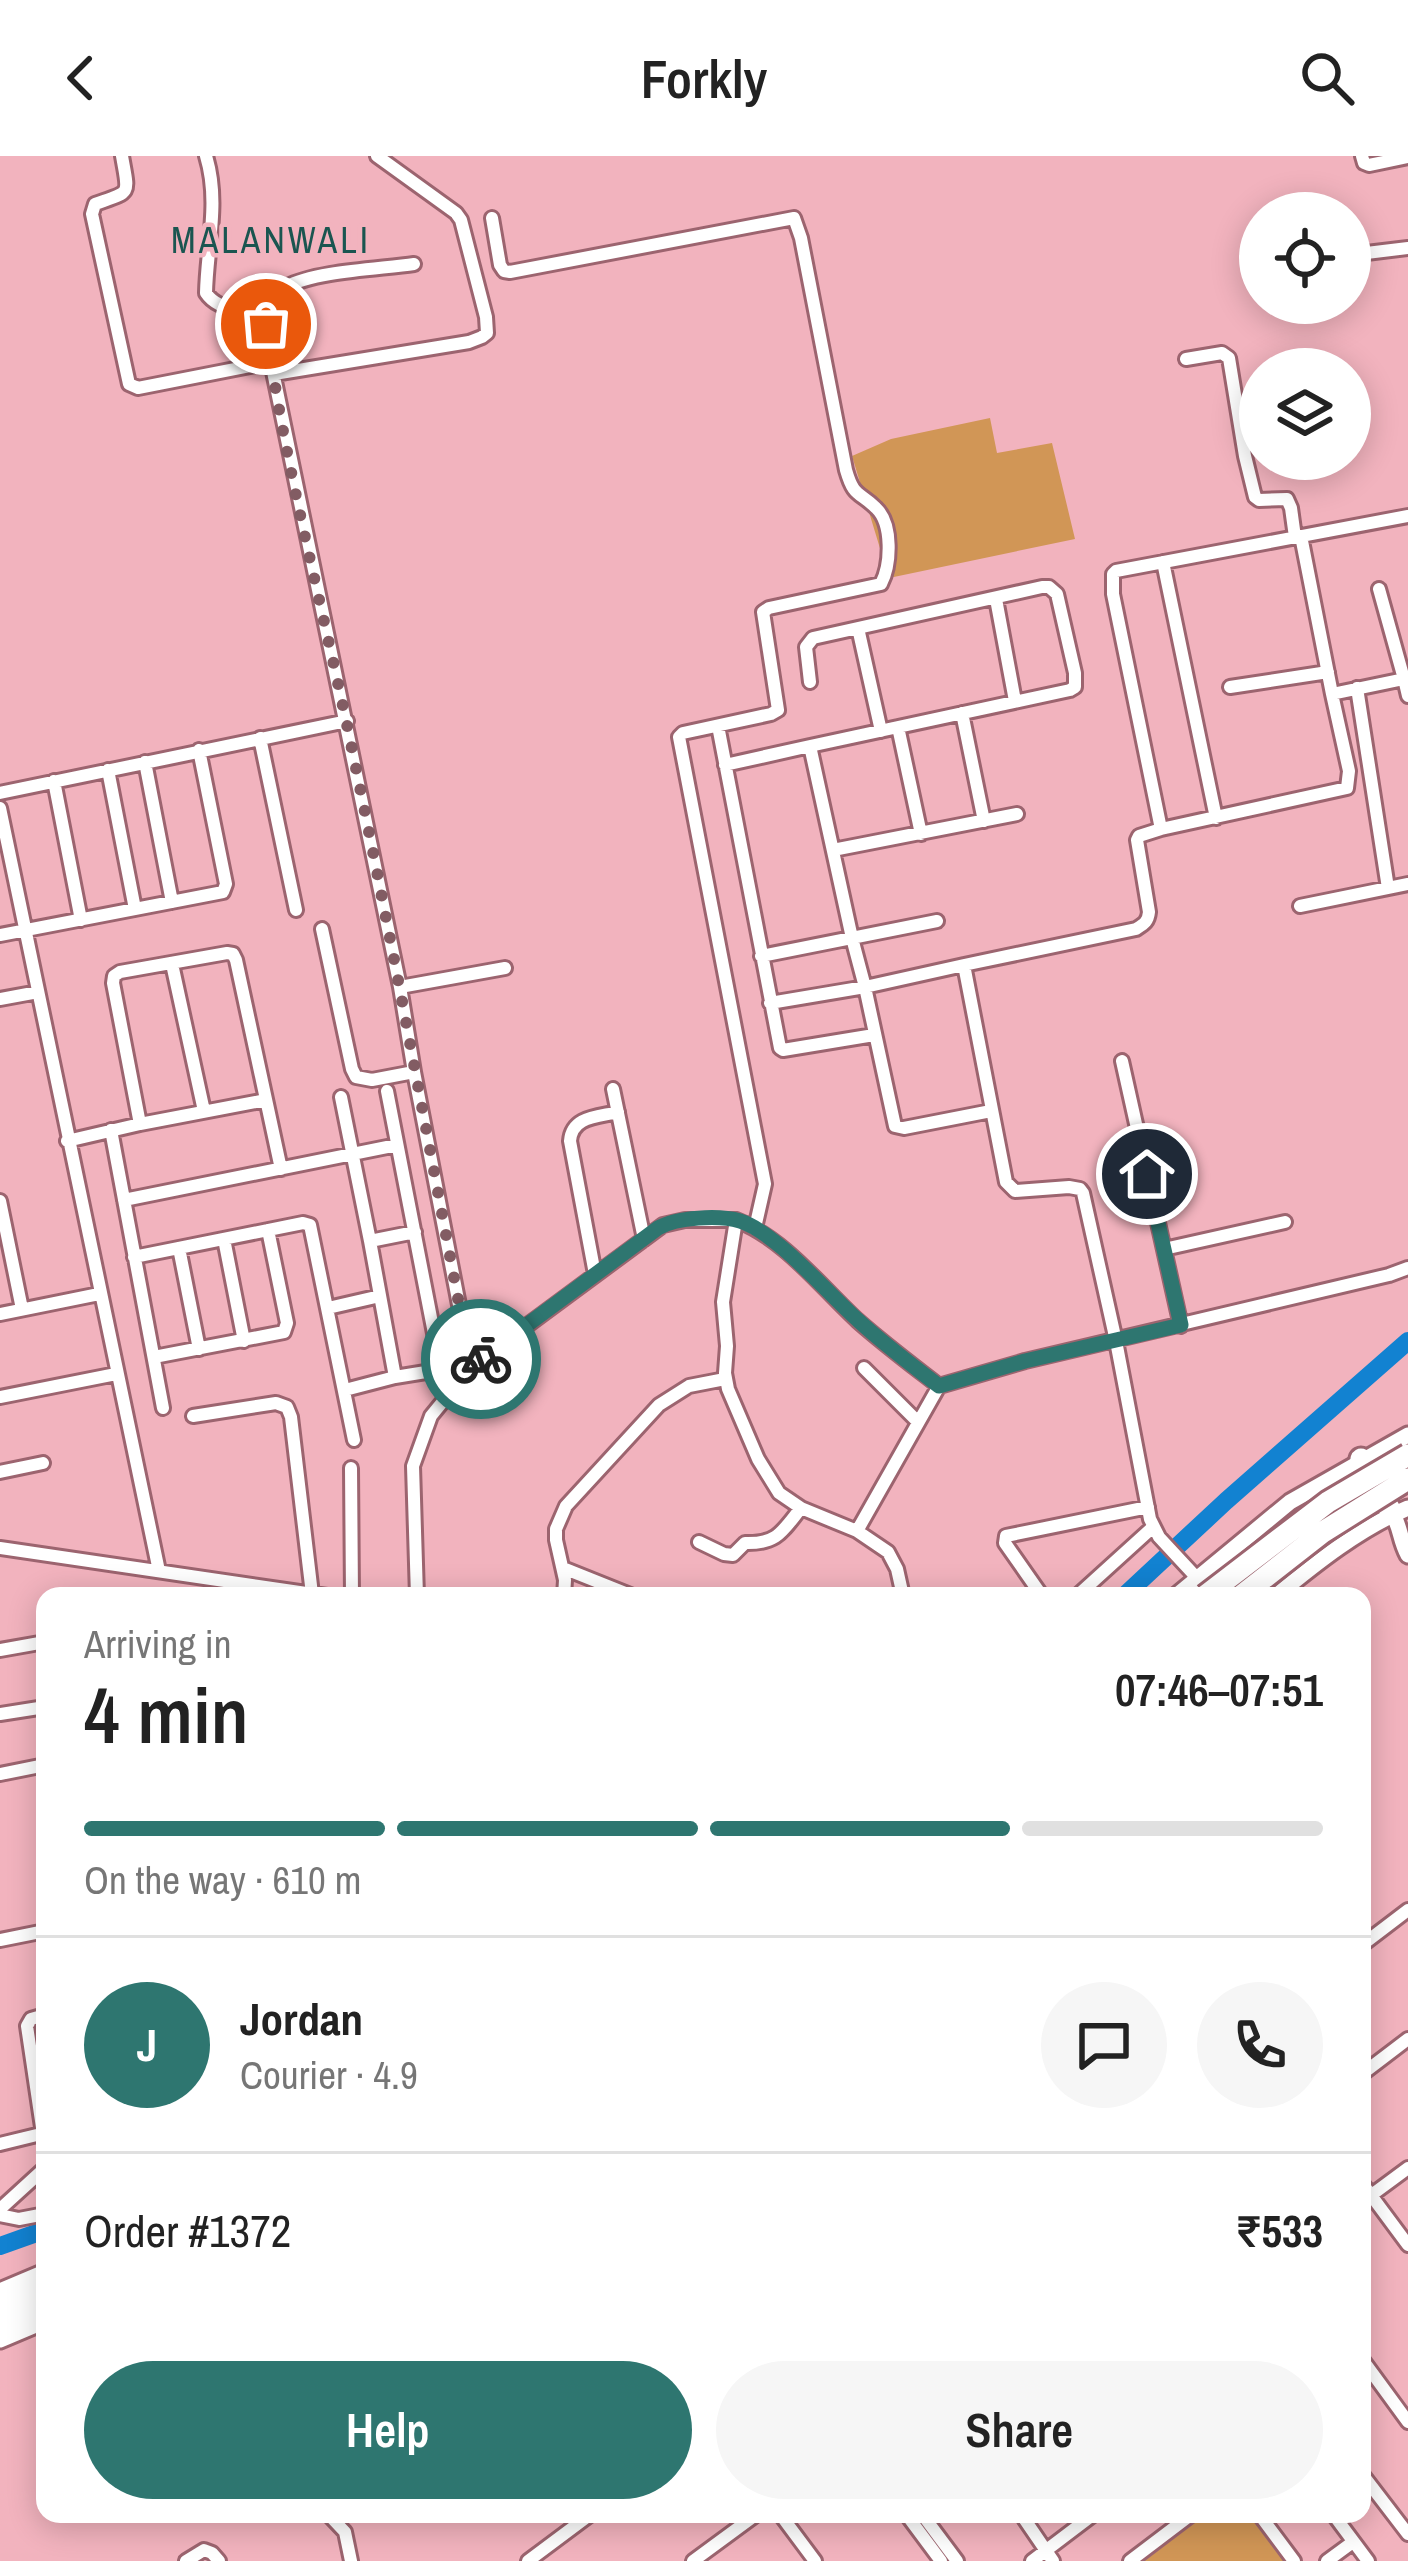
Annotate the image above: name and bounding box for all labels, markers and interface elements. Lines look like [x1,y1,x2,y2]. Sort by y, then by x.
text: Forkly [641,42,767,115]
icon: back [48,45,114,111]
icon: search [1294,45,1360,111]
map controls [1239,192,1371,480]
button: locate [1239,192,1371,324]
district label: MALANWALI [171,216,371,264]
pin [215,273,317,375]
icon: bag [233,291,299,357]
button: layers [1239,348,1371,480]
pin [1096,1123,1198,1225]
icon: home [1114,1141,1180,1207]
courier [421,1299,541,1419]
icon: bike [448,1326,514,1392]
text: Arriving in [84,1618,232,1670]
text: 07:46–07:51 [1115,1659,1323,1720]
text: 4 min [84,1662,249,1767]
text: On the way · 610 m [84,1854,361,1906]
button: chat [1041,1982,1167,2108]
button: phone [1197,1982,1323,2108]
text: Jordan [240,1988,363,2049]
text: J [137,2014,157,2075]
text: Courier · 4.9 [240,2049,418,2101]
text: Order #1372 [84,2200,291,2261]
text: ₹533 [1235,2200,1323,2261]
button: Help [84,2361,692,2499]
button: Share [716,2361,1323,2499]

